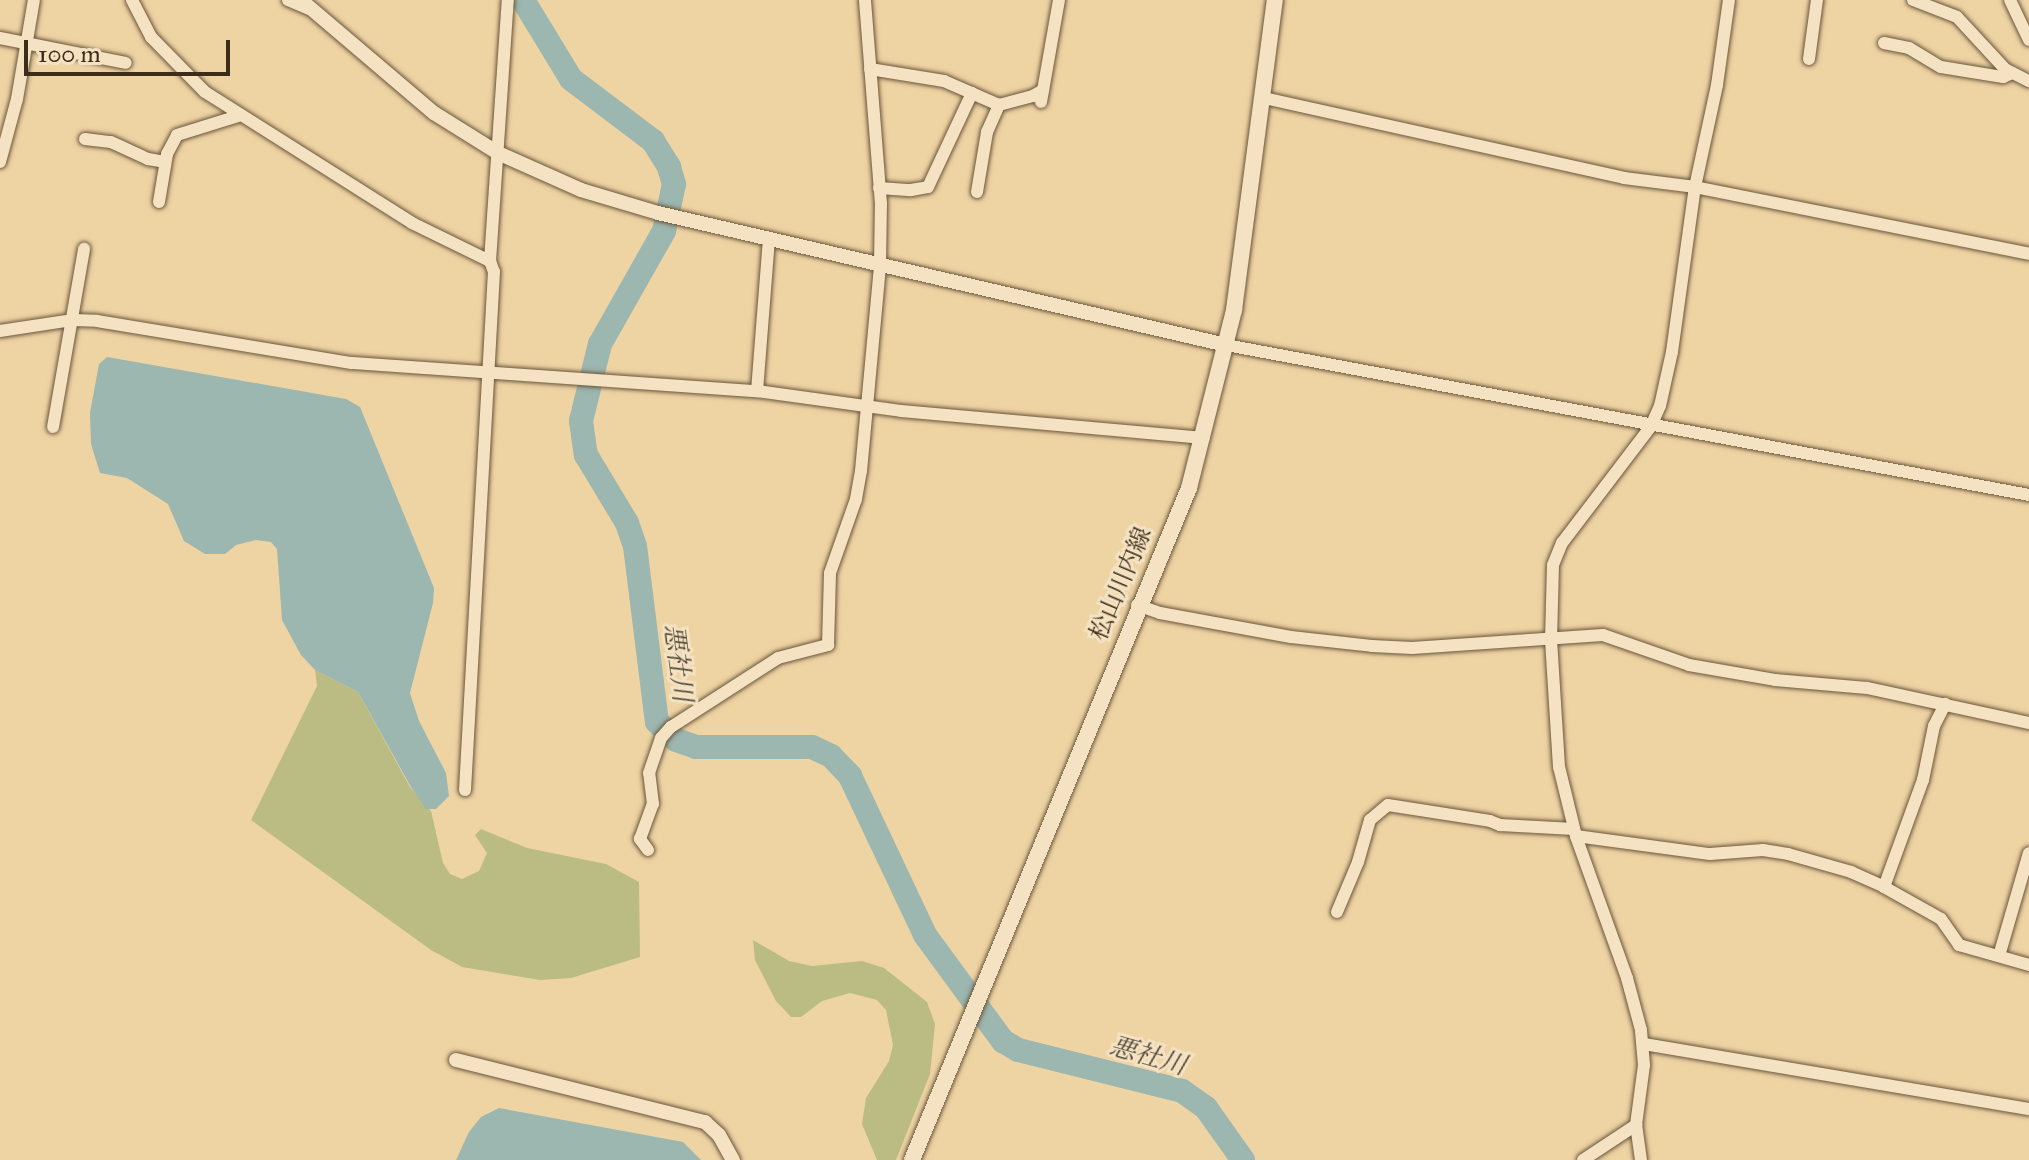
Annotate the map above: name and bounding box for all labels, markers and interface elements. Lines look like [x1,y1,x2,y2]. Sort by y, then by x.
scale bar [28,24,234,74]
text: 100 m [38,39,101,69]
street label: 松山川内線 [1084,523,1158,645]
water label: 悪社川 [658,622,698,704]
water label: 悪社川 [1106,1030,1190,1082]

